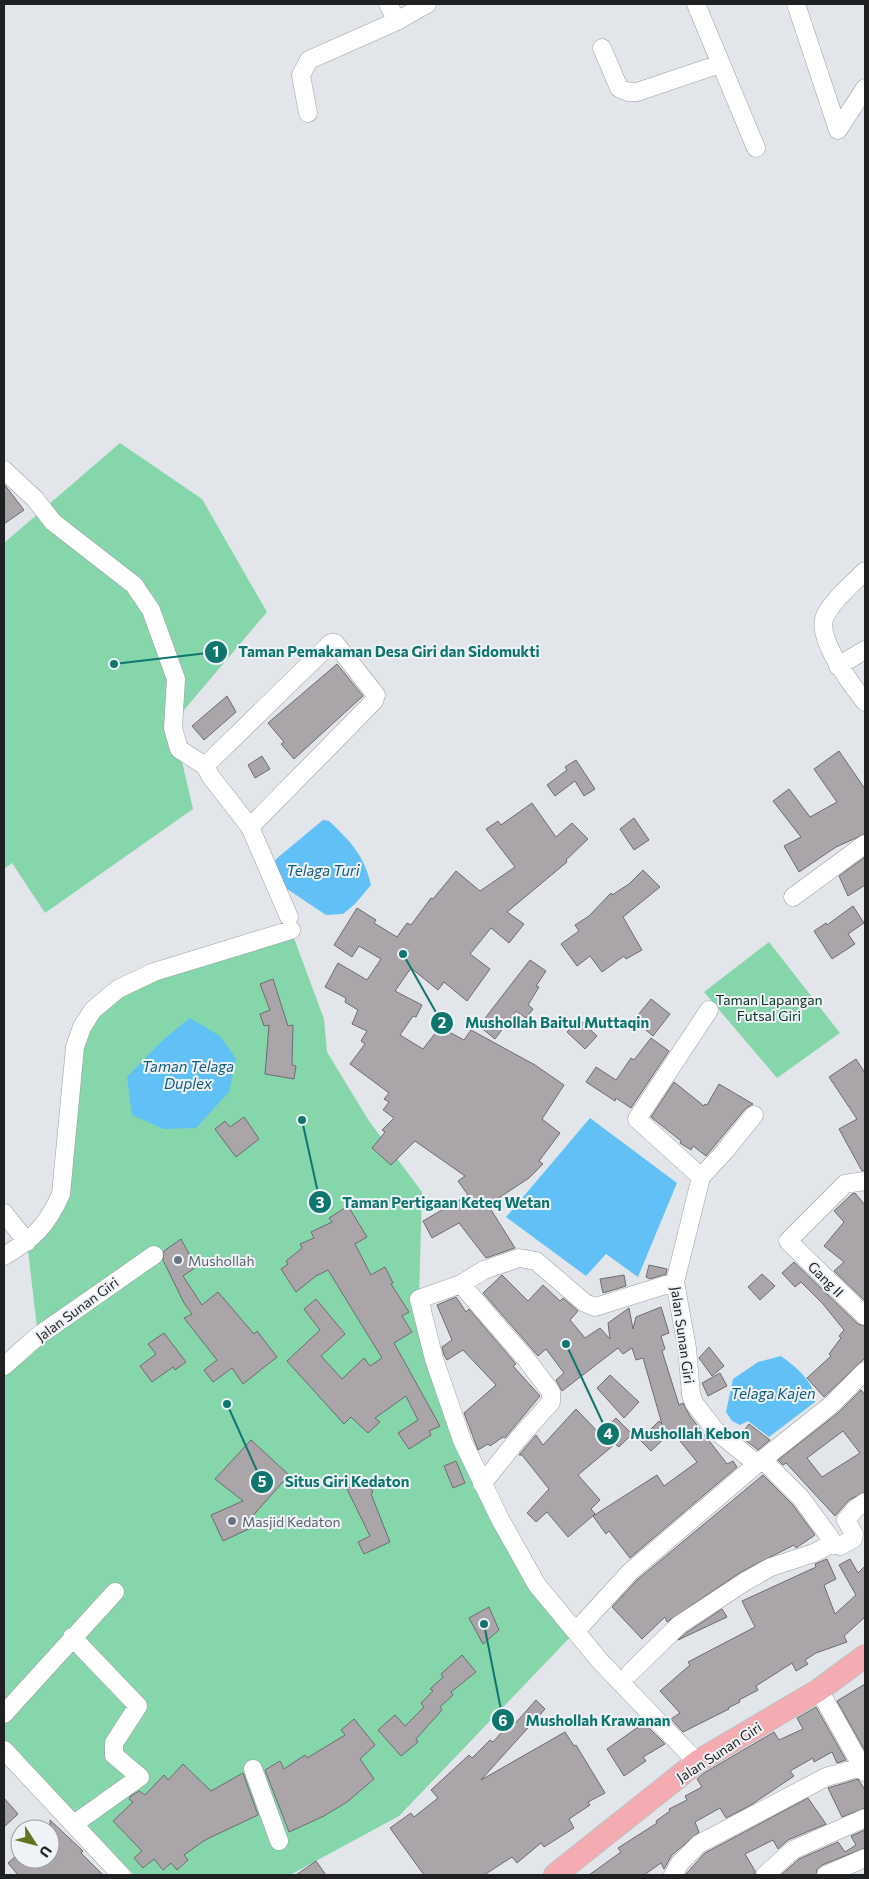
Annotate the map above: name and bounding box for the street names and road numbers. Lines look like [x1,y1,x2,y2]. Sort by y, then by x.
street label: Gang II [805,1258,847,1300]
street label: Jalan Sunan Giri [32,1273,122,1345]
street label: Jalan Sunan Giri [668,1285,698,1385]
street label: Jalan Sunan Giri [673,1718,765,1786]

